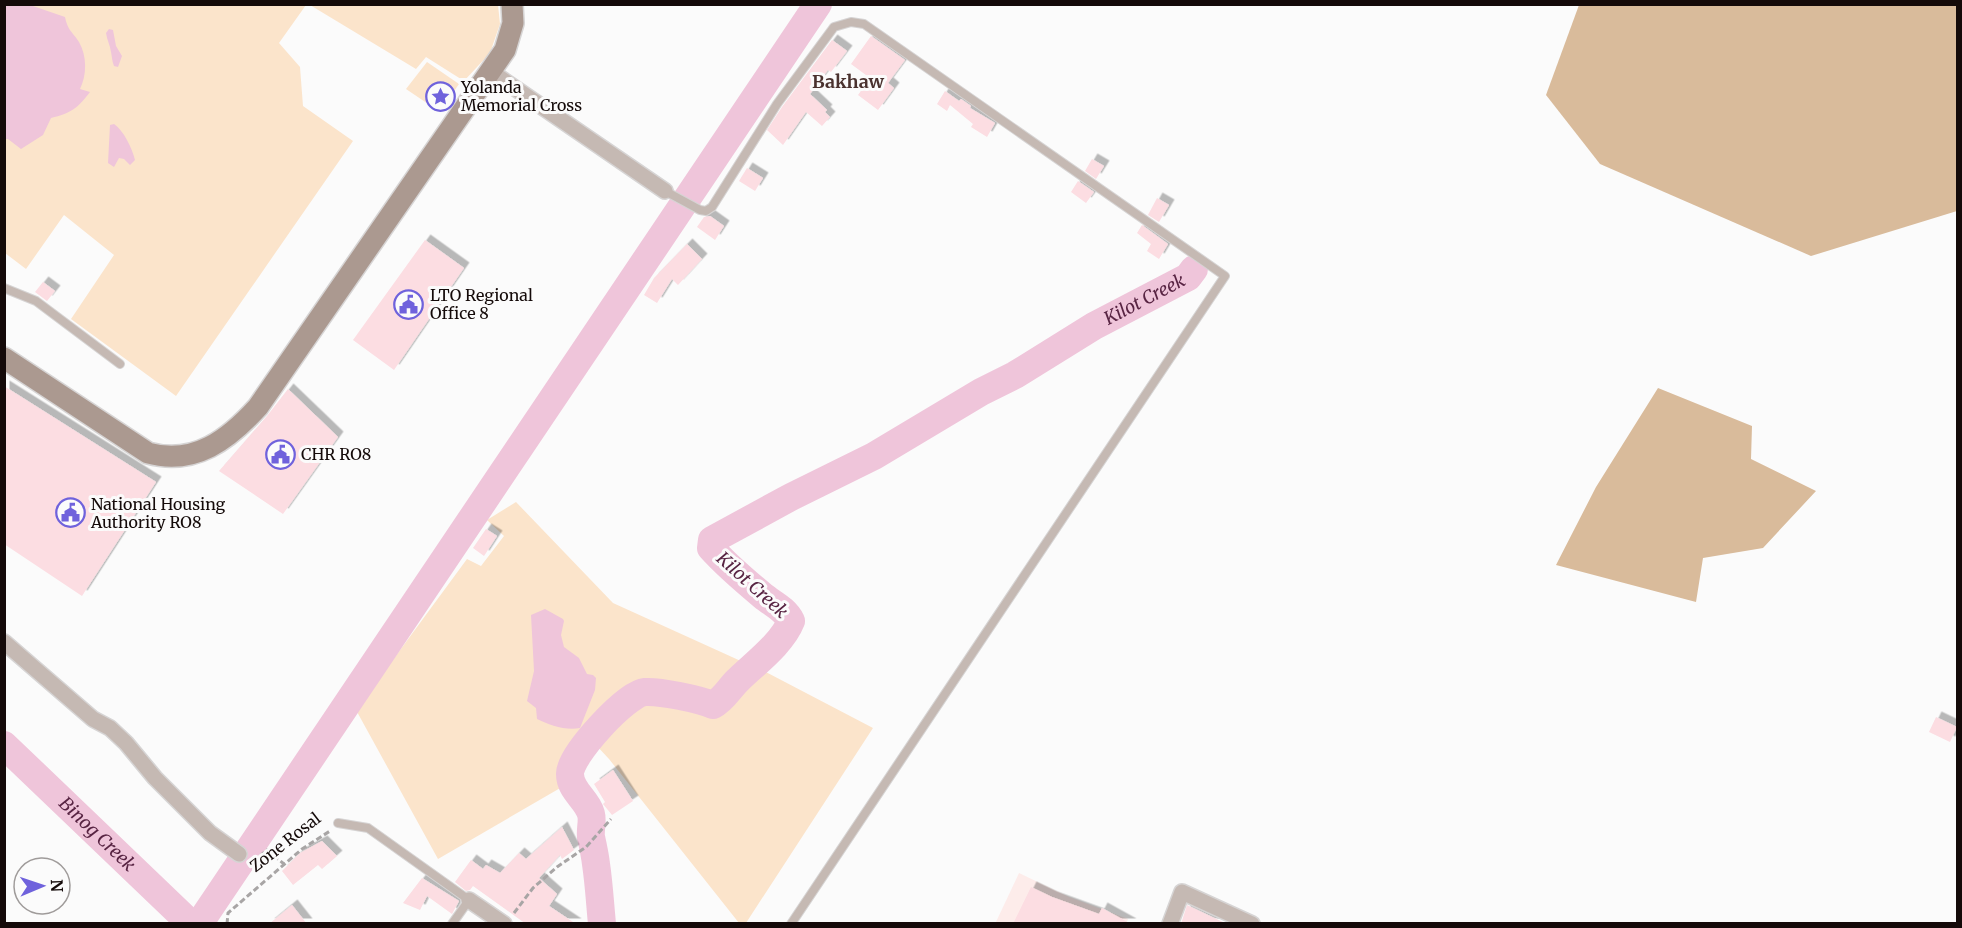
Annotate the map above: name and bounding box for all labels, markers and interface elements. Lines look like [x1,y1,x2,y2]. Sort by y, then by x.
district label: Bakhaw [812,70,884,93]
place label: Yolanda Memorial Cross [460,77,582,115]
place icon: Yolanda Memorial Cross [424,80,456,112]
water label: Kilot Creek [1099,268,1189,330]
place label: LTO Regional Office 8 [430,285,533,323]
public building icon: LTO Regional Office 8 [393,288,425,320]
public building icon: CHR RO8 [264,438,296,470]
place label: CHR RO8 [301,444,371,464]
place label: National Housing Authority RO8 [90,494,226,532]
public building icon: National Housing Authority RO8 [54,497,86,529]
water label: Kilot Creek [711,546,793,623]
water label: Binog Creek [54,792,141,876]
street label: Zone Rosal [246,808,325,876]
north arrow [12,856,72,916]
text: N [47,879,67,893]

